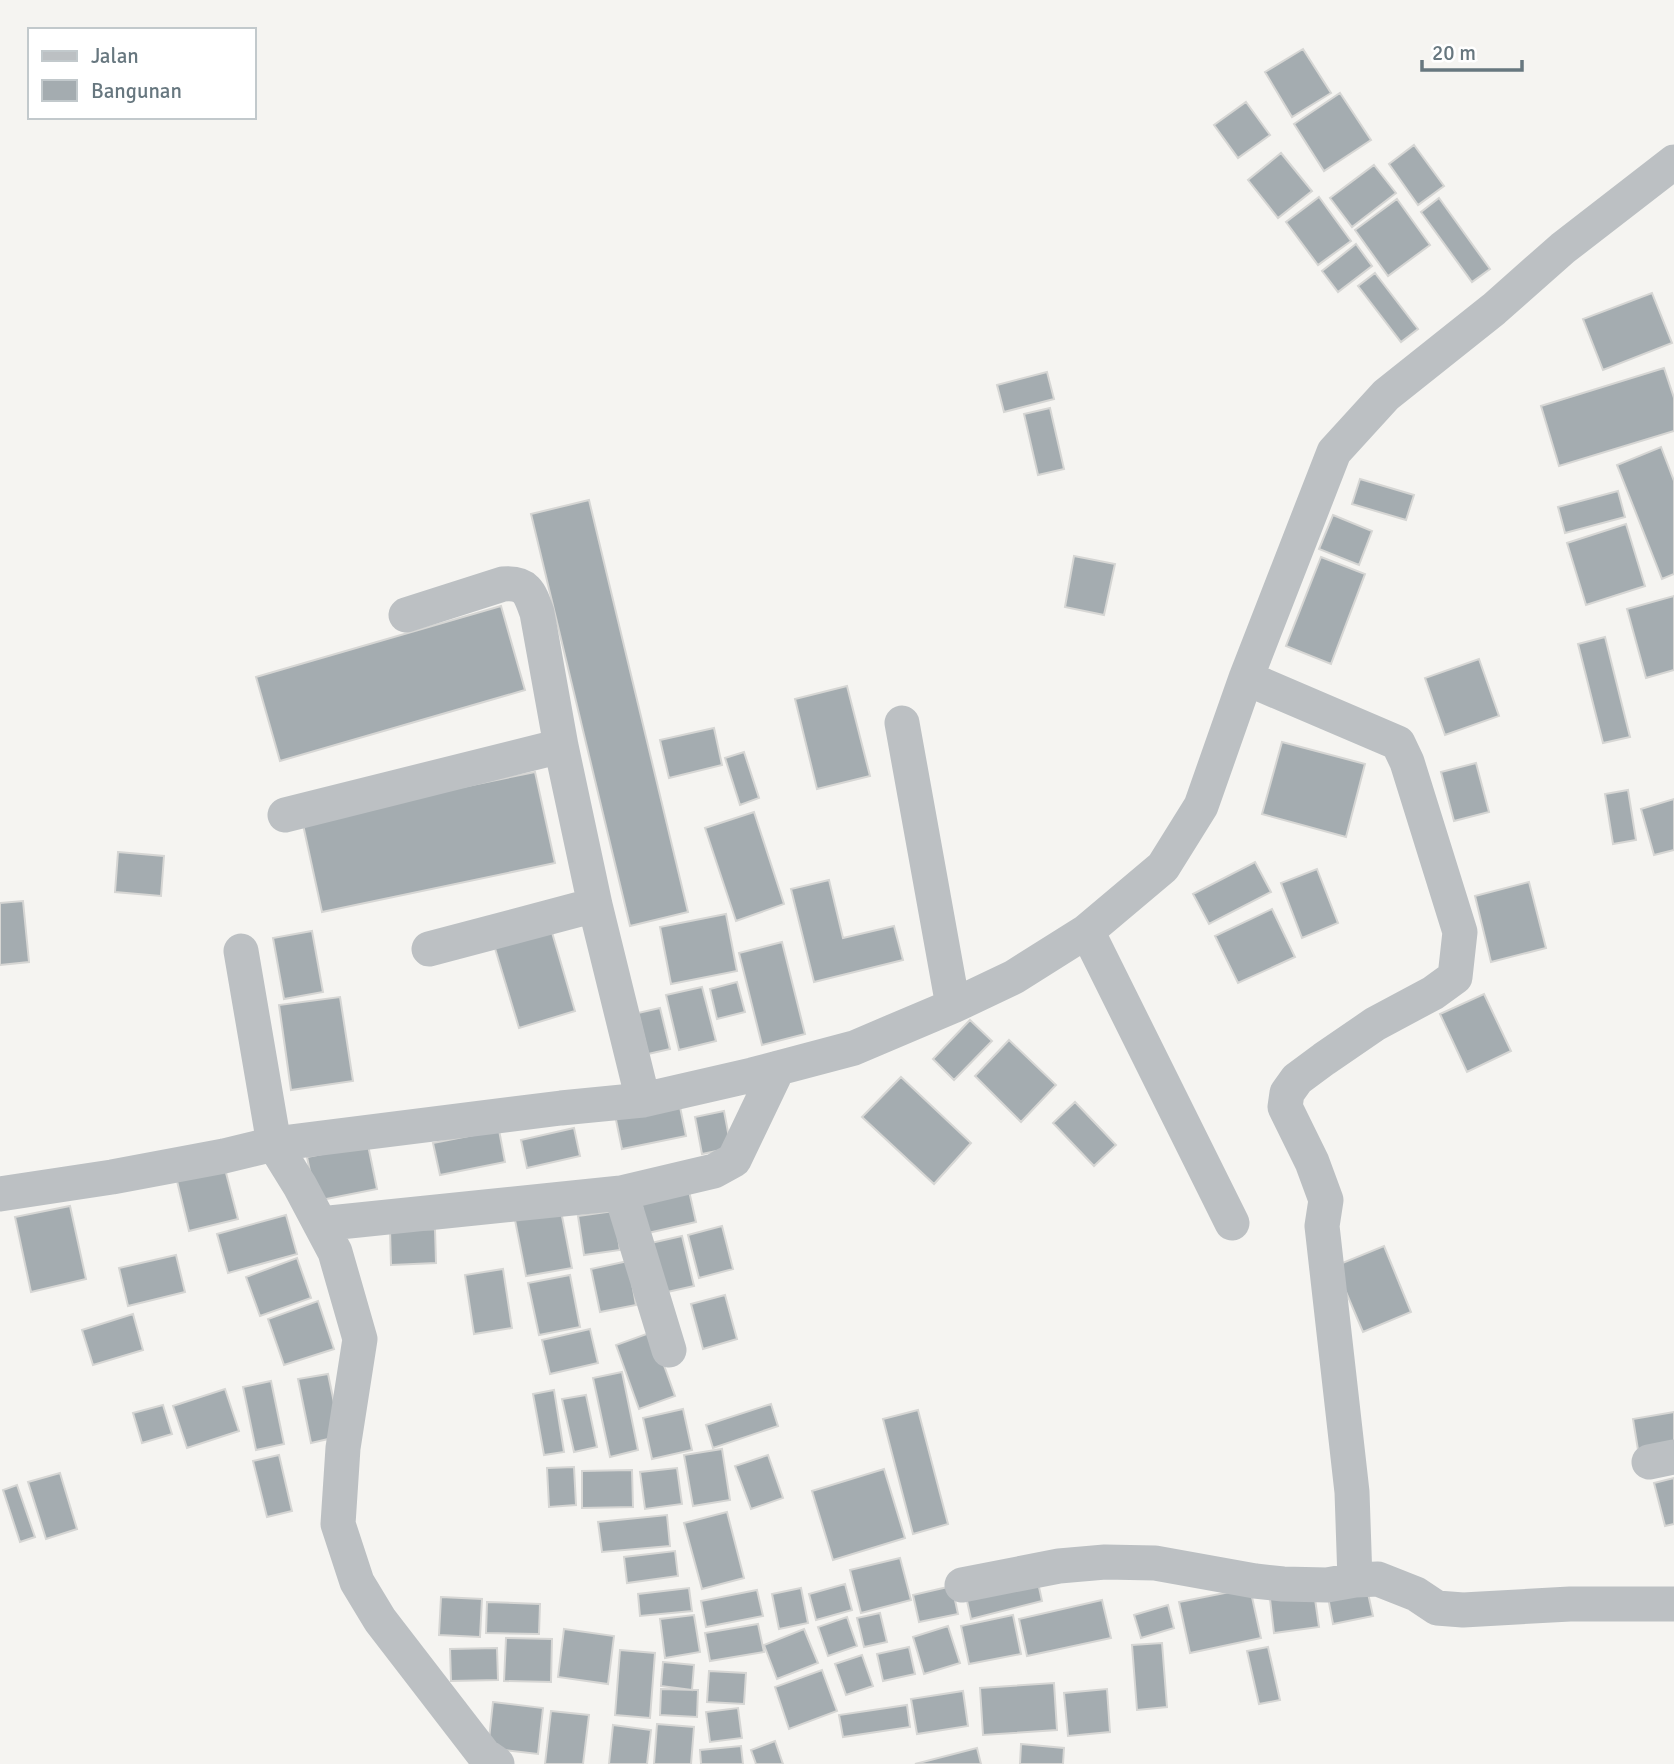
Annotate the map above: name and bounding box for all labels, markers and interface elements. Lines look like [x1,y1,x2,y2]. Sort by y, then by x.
legend [28,28,256,119]
scale bar [1422,28,1522,72]
text: 20 m [1432,40,1476,66]
text: Jalan [91,43,139,69]
text: Bangunan [91,78,182,104]

